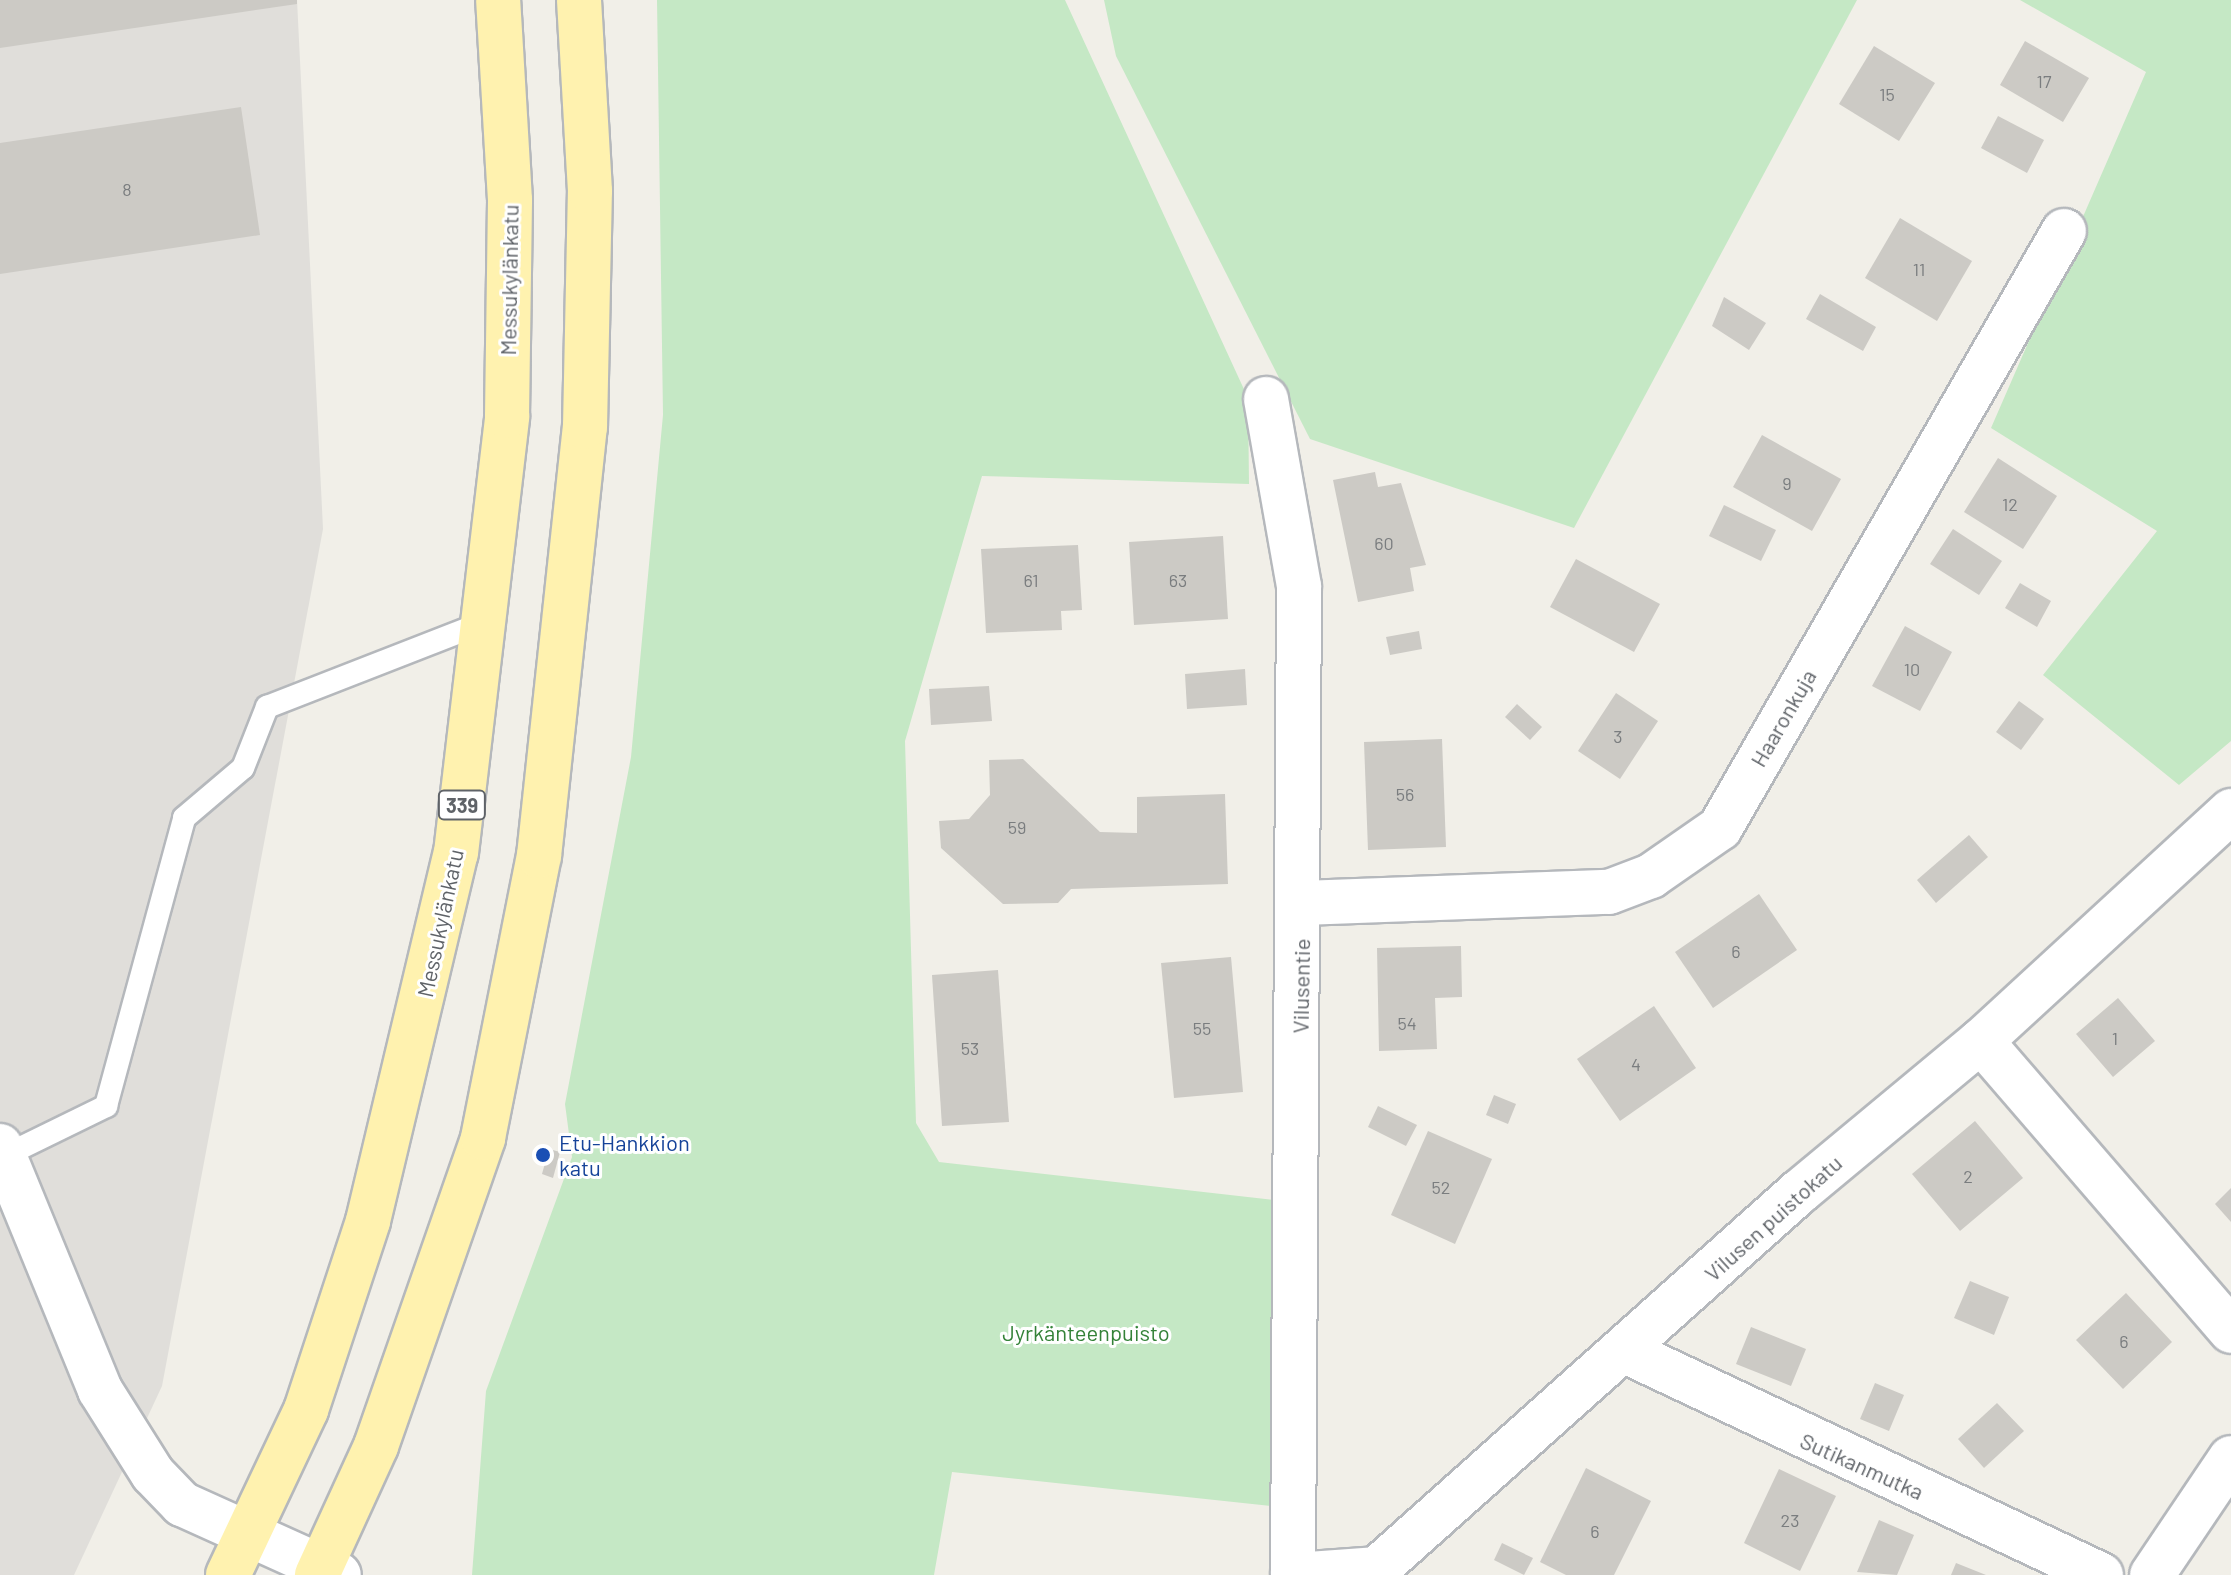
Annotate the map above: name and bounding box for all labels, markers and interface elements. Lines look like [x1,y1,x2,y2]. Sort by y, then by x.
house number: 17 [2037,70,2051,92]
house number: 15 [1879,83,1895,105]
house number: 8 [122,178,132,200]
street label: Messukylänkatu [494,204,524,356]
house number: 11 [1913,258,1925,280]
house number: 9 [1782,472,1792,494]
house number: 12 [2002,493,2018,515]
house number: 60 [1374,532,1394,554]
house number: 61 [1023,569,1039,591]
house number: 63 [1169,569,1187,591]
house number: 10 [1904,658,1920,680]
street label: Haaronkuja [1745,665,1821,771]
house number: 3 [1613,725,1623,747]
house number: 56 [1396,783,1414,805]
road number: 339 [436,789,488,821]
house number: 59 [1008,816,1026,838]
street label: Messukylänkatu [411,846,469,1000]
street label: Vilusentie [1287,938,1315,1034]
house number: 6 [1731,940,1741,962]
house number: 54 [1397,1012,1417,1034]
house number: 55 [1193,1017,1211,1039]
house number: 1 [2112,1027,2118,1049]
house number: 53 [961,1037,979,1059]
house number: 4 [1631,1053,1641,1075]
place label: Etu-Hankkion katu [559,1129,690,1180]
marker: Etu-Hankkion katu [534,1146,552,1164]
street label: Vilusen puistokatu [1699,1149,1847,1287]
house number: 2 [1963,1165,1973,1187]
house number: 52 [1432,1176,1450,1198]
park label: Jyrkänteenpuisto [1002,1320,1170,1346]
house number: 6 [2119,1330,2129,1352]
street label: Sutikanmutka [1796,1427,1928,1505]
house number: 23 [1781,1509,1799,1531]
house number: 6 [1590,1520,1600,1542]

